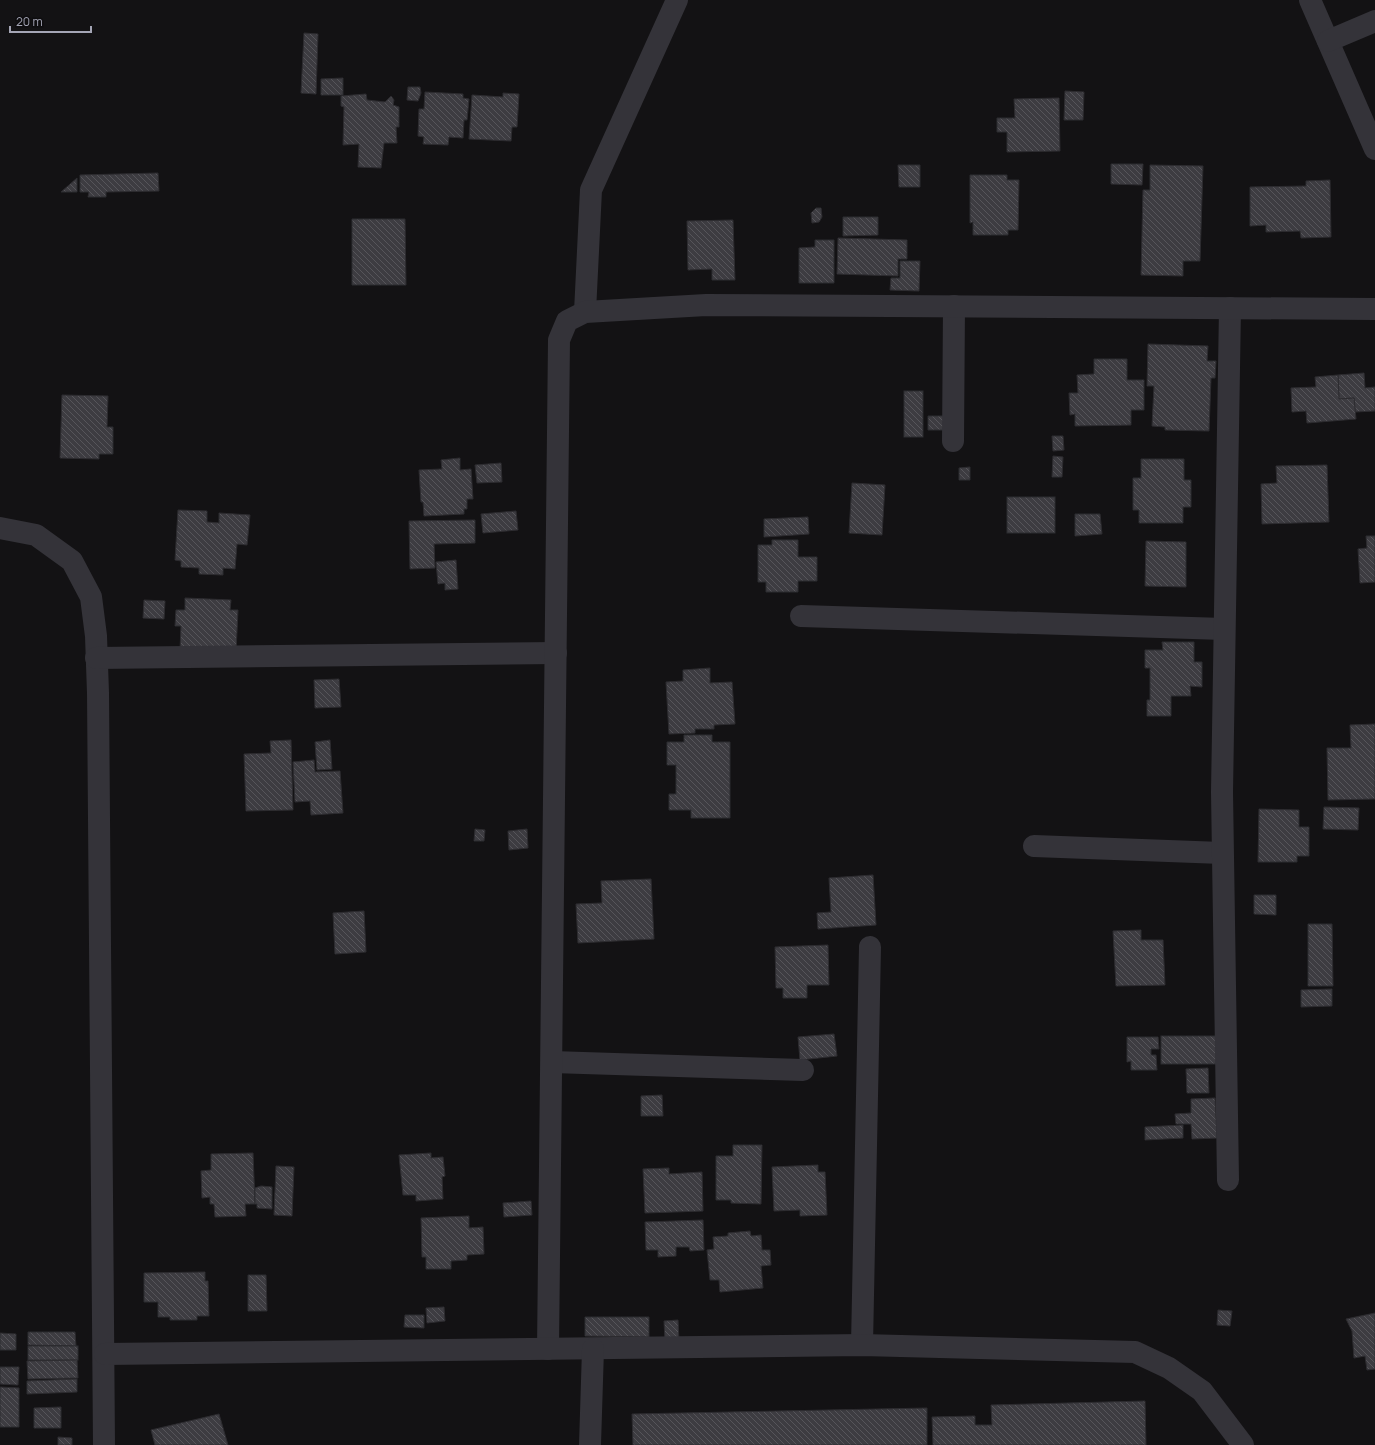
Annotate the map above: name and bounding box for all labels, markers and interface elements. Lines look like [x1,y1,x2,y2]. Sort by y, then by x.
scale bar [10,8,91,34]
text: 20 m [16,13,43,30]

